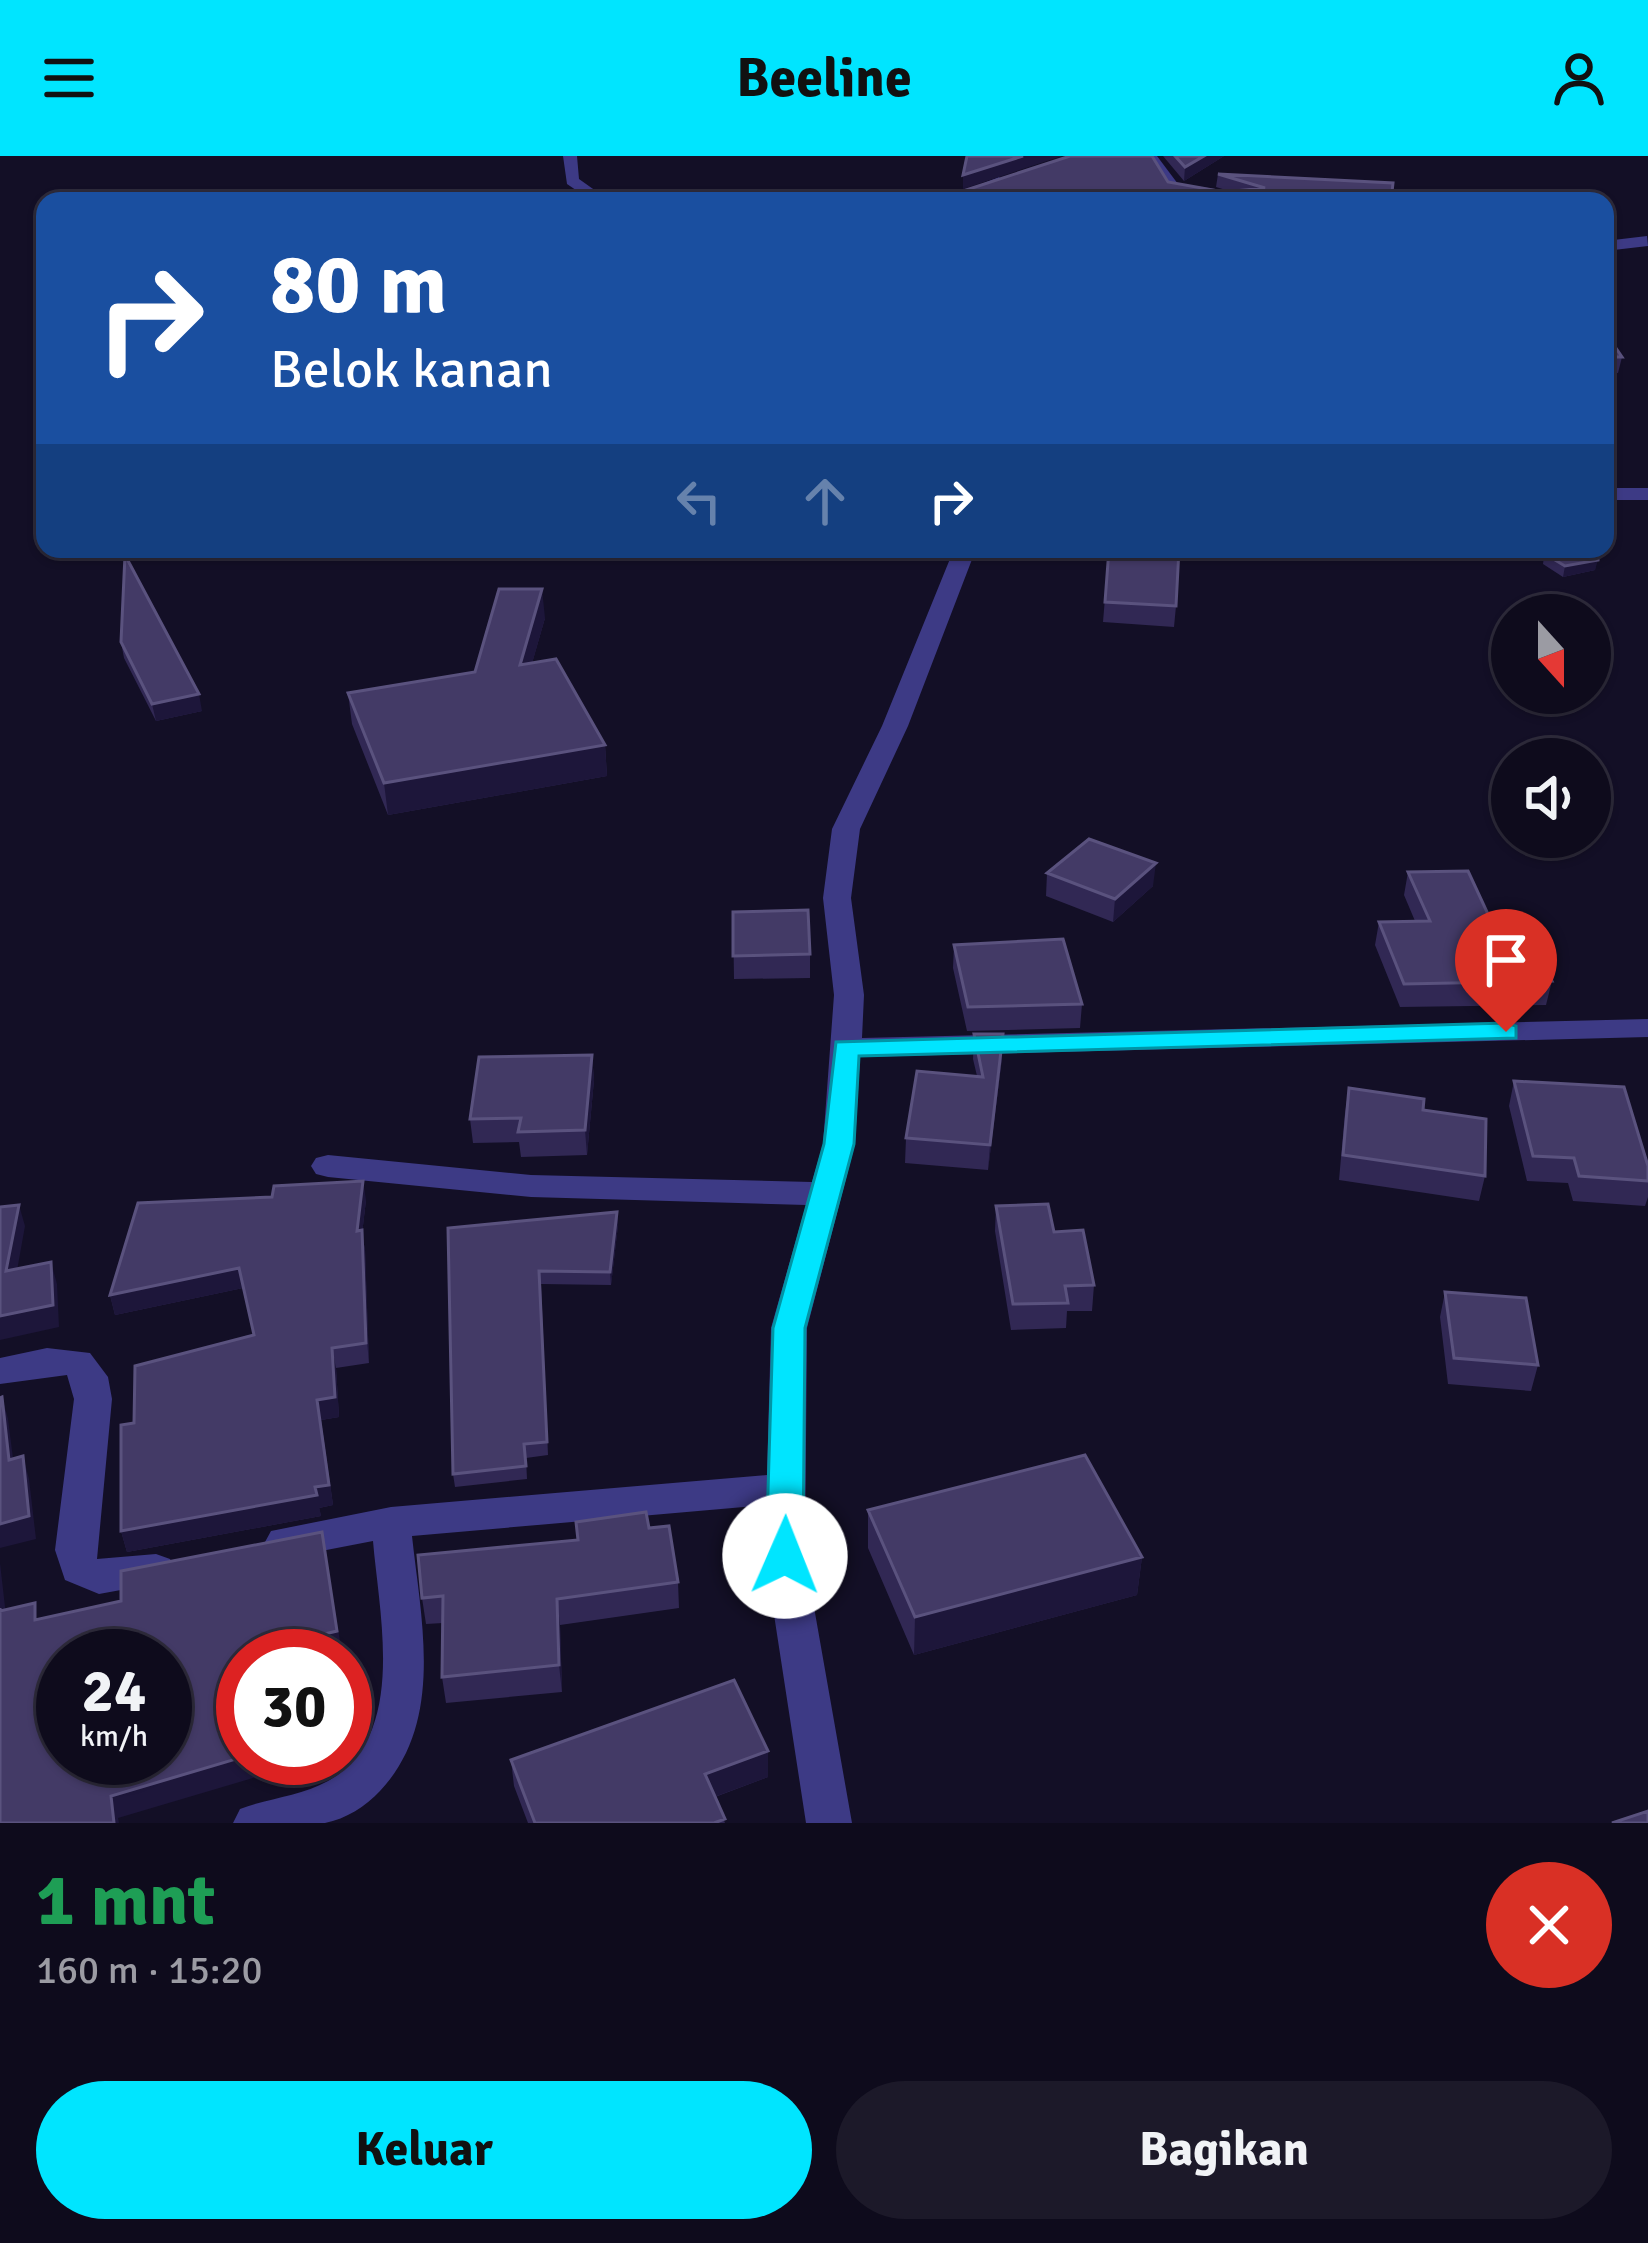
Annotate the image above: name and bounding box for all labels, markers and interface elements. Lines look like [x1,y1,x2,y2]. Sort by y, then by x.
icon: menu [36,45,102,111]
text: Beeline [736,45,912,112]
icon: person [1546,45,1612,111]
text: 80 m [270,233,447,337]
icon: right [72,240,228,396]
text: Belok kanan [270,336,553,403]
icon: left [666,468,732,534]
icon: ahead [792,468,858,534]
icon: right [918,468,984,534]
north arrow [1491,594,1611,714]
map controls [1491,594,1611,858]
button: sound [1491,738,1611,858]
pin [1455,909,1557,1032]
icon: arrive [1473,927,1539,993]
position arrow [722,1493,848,1619]
speed limit sign: 30 [216,1629,372,1785]
text: 24 [82,1655,146,1729]
text: km/h [80,1718,148,1755]
text: 1 mnt [36,1856,215,1945]
button: close [1486,1862,1612,1988]
text: 160 m · 15:20 [36,1946,263,1994]
button: Keluar [36,2081,812,2219]
button: Bagikan [836,2081,1612,2219]

